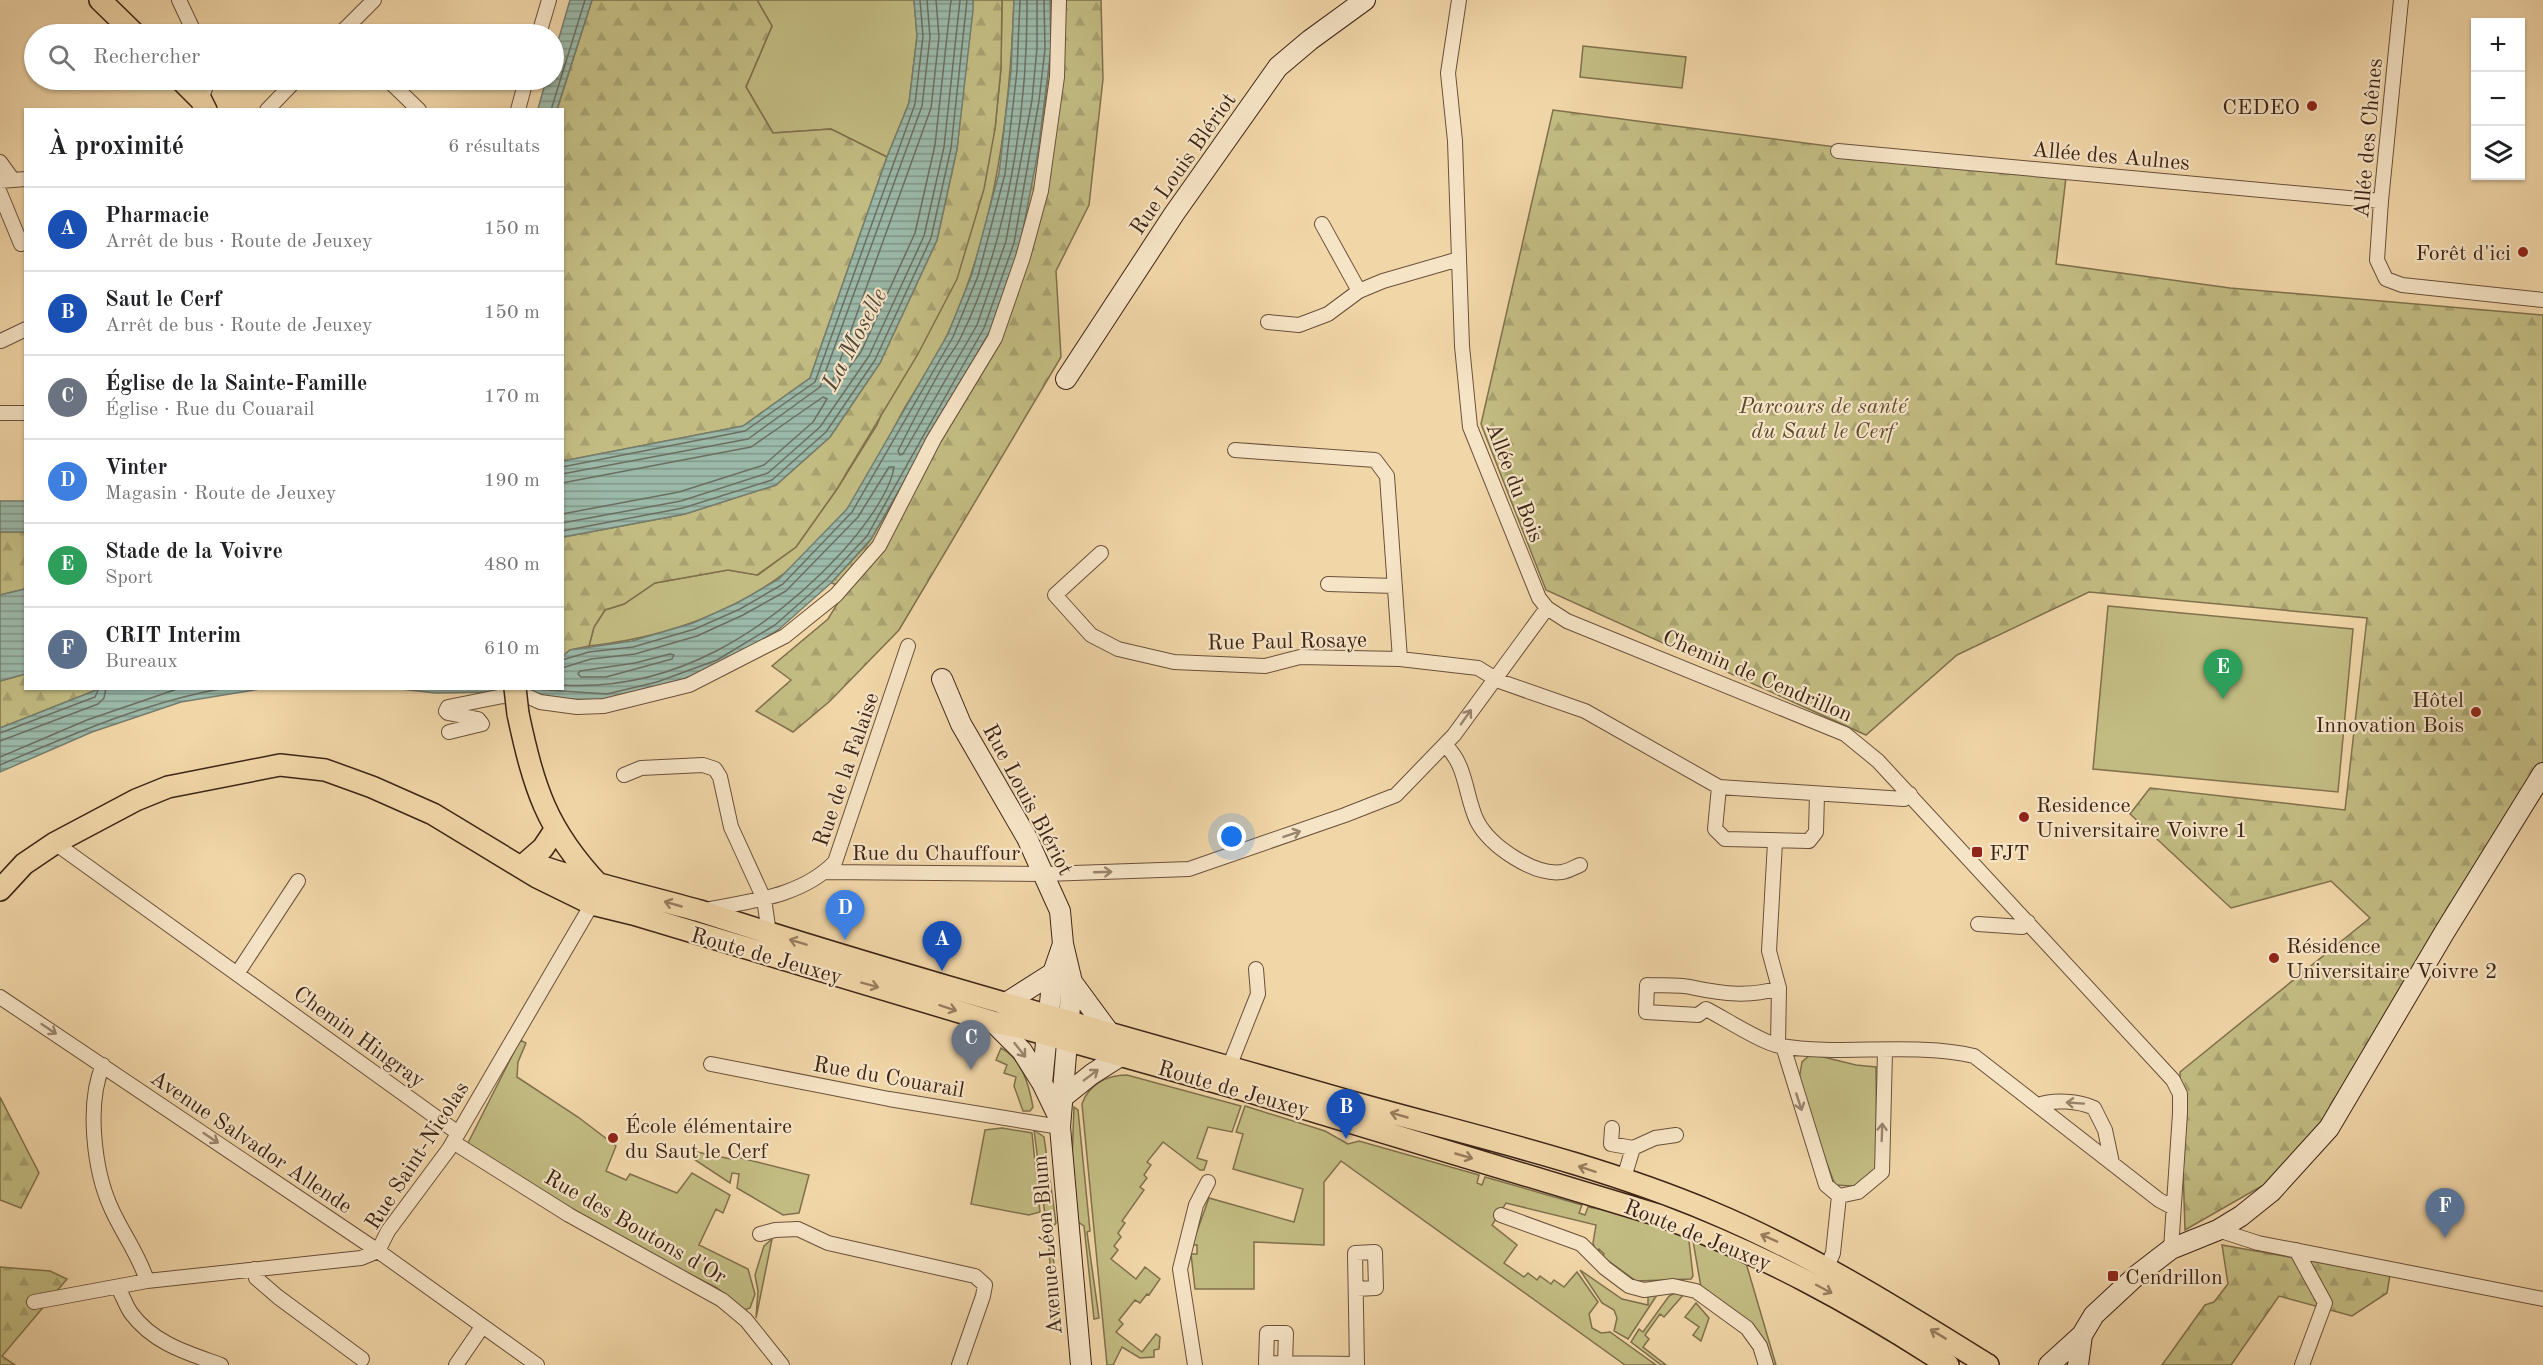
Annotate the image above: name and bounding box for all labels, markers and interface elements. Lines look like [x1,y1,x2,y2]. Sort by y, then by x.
map controls [2471,18,2525,180]
button: + [2471,18,2525,72]
search box [24,24,564,90]
icon: search [45,41,78,74]
text: Rechercher [93,46,200,68]
street label: Allée des Chênes [2351,57,2387,219]
button: − [2471,72,2525,126]
street label: Rue Louis Blériot [1127,89,1241,239]
place label: CEDEO [2222,97,2300,119]
marker: CEDEO [2305,99,2319,113]
button: layers [2471,126,2525,180]
text: À proximité [48,134,184,160]
text: 6 résultats [448,137,540,157]
street label: Allée des Aulnes [2031,139,2191,175]
text: Pharmacie [105,205,209,227]
text: A [60,219,75,239]
text: 150 m [484,219,540,239]
text: Arrêt de bus · Route de Jeuxey [105,232,372,252]
place label: Forêt d'ici [2416,243,2511,265]
marker: Forêt d'ici [2516,245,2530,259]
water label: La Moselle [818,285,893,396]
text: Saut le Cerf [105,289,222,311]
text: B [60,303,75,323]
text: 150 m [484,303,540,323]
text: Arrêt de bus · Route de Jeuxey [105,316,372,336]
text: Église de la Sainte-Famille [105,373,368,395]
text: C [61,387,74,407]
text: 170 m [484,387,540,407]
park label: Parcours de santé du Saut le Cerf [1738,396,1909,443]
text: Église · Rue du Couarail [105,400,314,420]
street label: Allée du Bois [1481,420,1547,546]
text: Vinter [105,457,167,479]
text: D [60,471,75,491]
text: 190 m [484,471,540,491]
text: Magasin · Route de Jeuxey [105,484,336,504]
text: Stade de la Voivre [105,541,283,563]
text: E [61,555,74,575]
text: 480 m [484,555,540,575]
text: Sport [105,568,153,588]
text: CRIT Interim [105,625,241,647]
street label: Chemin de Cendrillon [1659,627,1855,727]
street label: Rue Paul Rosaye [1207,630,1367,654]
text: F [61,639,74,659]
text: 610 m [484,639,540,659]
pin: E [2204,650,2242,699]
text: Bureaux [105,652,178,672]
street label: Rue de la Falaise [810,690,884,849]
place label: Hôtel Innovation Bois [2316,690,2464,737]
marker: Hôtel Innovation Bois [2469,705,2483,719]
one-way arrow [1460,709,1472,726]
street label: Rue Louis Blériot [978,721,1076,879]
place label: Residence Universitaire Voivre 1 [2036,795,2247,842]
marker: Residence Universitaire Voivre 1 [2017,810,2031,824]
your location [1217,822,1246,851]
one-way arrow [1282,827,1301,838]
street label: Rue du Chauffour [852,843,1020,865]
place label: FJT [1989,843,2030,865]
marker: FJT [1970,845,1984,859]
one-way arrow [1093,867,1113,878]
pin: D [826,890,864,940]
one-way arrow [664,898,683,909]
pin: A [922,922,962,971]
street label: Route de Jeuxey [688,925,845,989]
one-way arrow [789,936,808,947]
place label: Résidence Universitaire Voivre 2 [2286,936,2497,983]
marker: Résidence Universitaire Voivre 2 [2267,951,2281,965]
one-way arrow [861,980,880,991]
street label: Chemin Hingray [289,983,429,1093]
one-way arrow [938,1003,957,1014]
pin: C [952,1020,990,1070]
one-way arrow [40,1023,57,1035]
one-way arrow [1014,1042,1027,1058]
street label: Rue du Couarail [811,1054,966,1102]
street label: Route de Jeuxey [1155,1058,1312,1122]
street label: Avenue Salvador Allende [146,1067,356,1218]
one-way arrow [1082,1069,1098,1081]
street label: Rue Saint-Nicolas [362,1078,474,1234]
pin: B [1326,1090,1366,1139]
one-way arrow [1794,1092,1805,1111]
one-way arrow [2065,1098,2085,1109]
one-way arrow [1390,1109,1409,1120]
place label: École élémentaire du Saut le Cerf [625,1113,792,1163]
one-way arrow [1877,1122,1888,1142]
marker: École élémentaire du Saut le Cerf [606,1131,620,1145]
one-way arrow [202,1132,218,1144]
one-way arrow [1454,1151,1473,1162]
street label: Avenue Léon Blum [1029,1154,1067,1336]
one-way arrow [1578,1163,1597,1174]
street label: Rue des Boutons d'Or [540,1167,730,1289]
pin: F [2426,1188,2464,1238]
street label: Route de Jeuxey [1621,1196,1774,1276]
one-way arrow [1760,1232,1778,1243]
place label: Cendrillon [2125,1267,2223,1289]
marker: Cendrillon [2106,1269,2120,1283]
one-way arrow [1814,1283,1832,1295]
one-way arrow [1930,1328,1947,1340]

